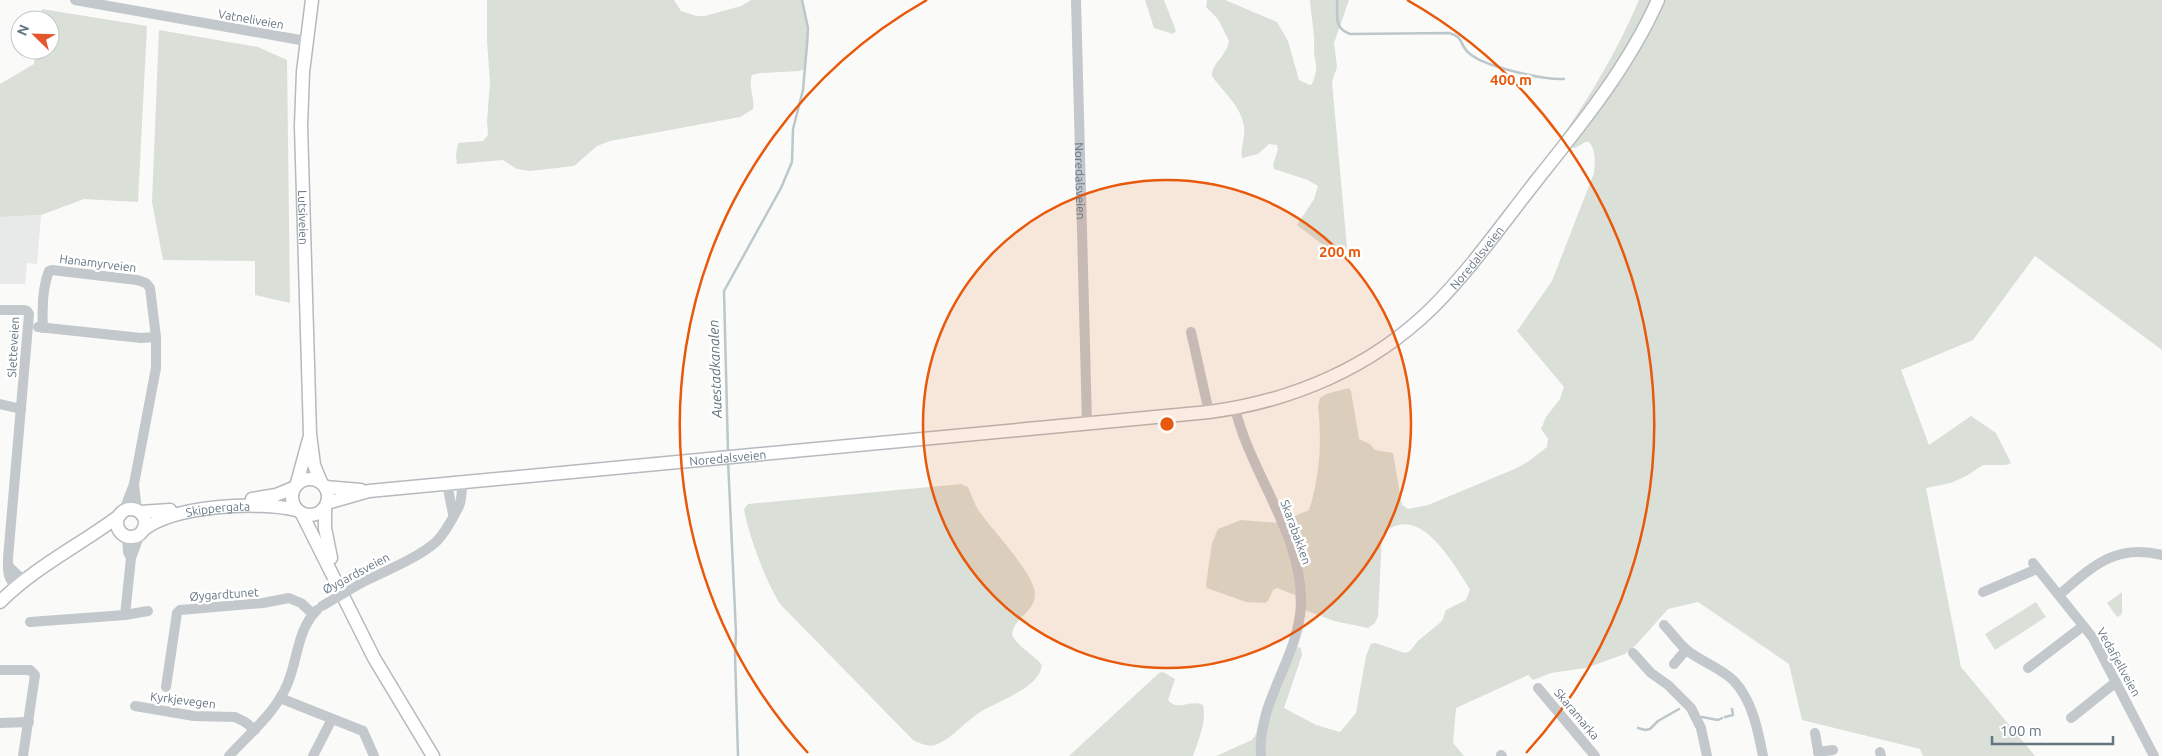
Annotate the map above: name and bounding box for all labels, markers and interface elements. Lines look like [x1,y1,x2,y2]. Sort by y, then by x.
street label: Vatneliveien [217,7,285,31]
north arrow [10,10,60,60]
text: N [14,22,32,38]
text: 400 m [1490,71,1532,88]
street label: Noredalsveien [1073,142,1088,220]
street label: Lutsiveien [296,190,311,245]
street label: Noredalsveien [1447,223,1506,291]
text: 200 m [1319,243,1361,260]
street label: Hanamyrveien [59,252,137,274]
street label: Sletteveien [5,316,21,378]
water label: Auestadkanalen [705,319,725,420]
centre of rings [1158,415,1176,433]
street label: Noredalsveien [689,447,767,467]
street label: Skarabakken [1278,498,1314,566]
street label: Skippergata [184,499,250,519]
street label: Øygardsveien [320,550,392,596]
street label: Øygardtunet [189,585,259,603]
street label: Vedafjellveien [2095,626,2143,698]
street label: Skaramarka [1552,686,1602,742]
street label: Kyrkjevegen [149,690,217,710]
scale bar [1992,714,2113,746]
text: 100 m [2000,722,2042,739]

